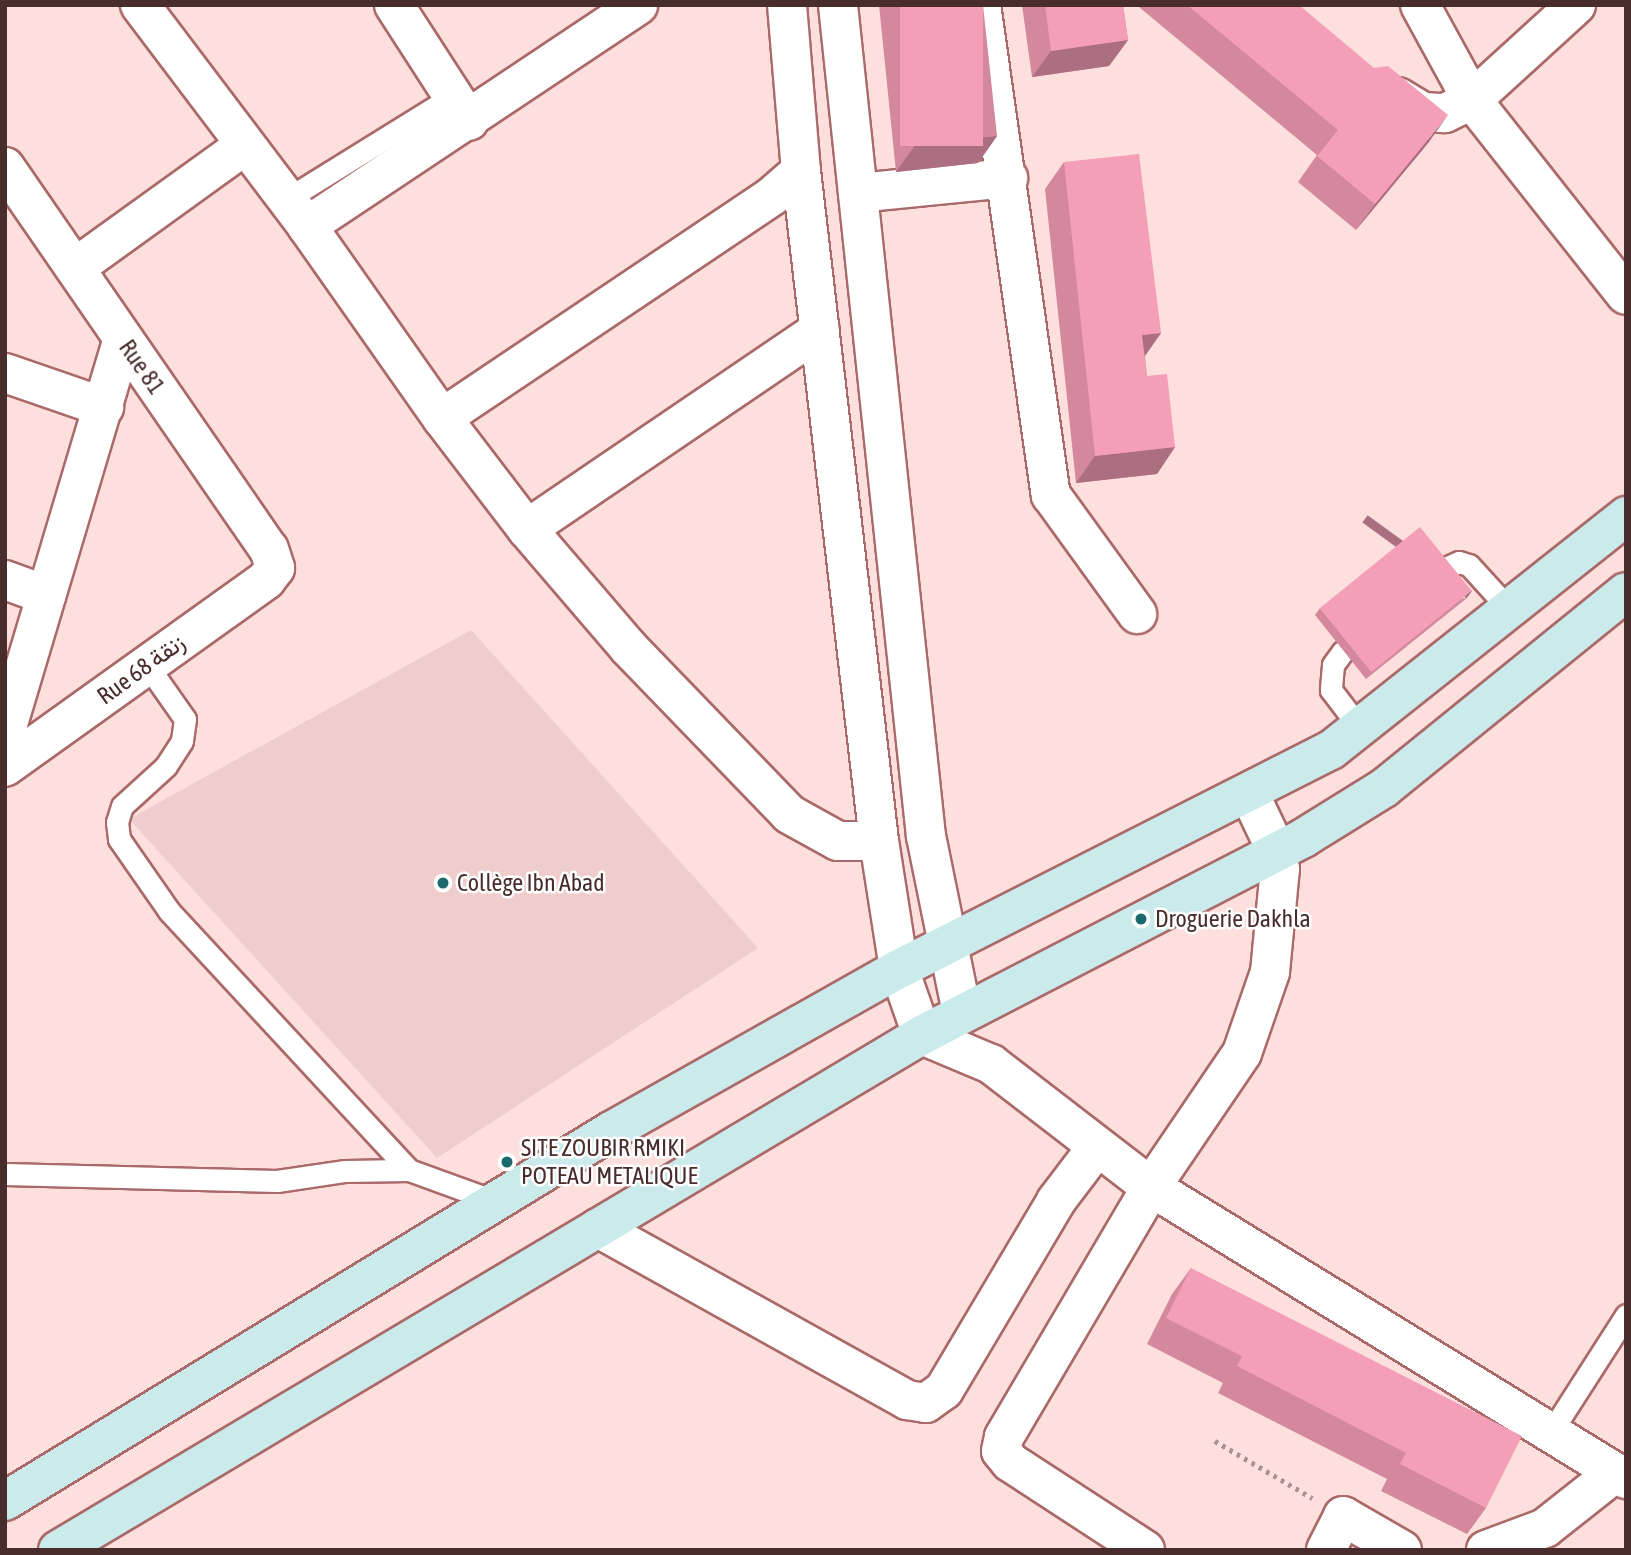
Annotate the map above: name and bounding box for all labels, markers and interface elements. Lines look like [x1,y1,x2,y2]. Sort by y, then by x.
street label: Rue 81 [113,334,171,400]
street label: Rue 68 زنقة [92,628,190,710]
place label: Collège Ibn Abad [457,869,605,897]
marker: Collège Ibn Abad [435,875,451,891]
place label: Droguerie Dakhla [1155,905,1311,933]
marker: Droguerie Dakhla [1133,911,1149,927]
place label: SITE ZOUBIR RMIKI POTEAU METALIQUE [521,1134,698,1190]
marker: SITE ZOUBIR RMIKI POTEAU METALIQUE [499,1154,515,1170]

